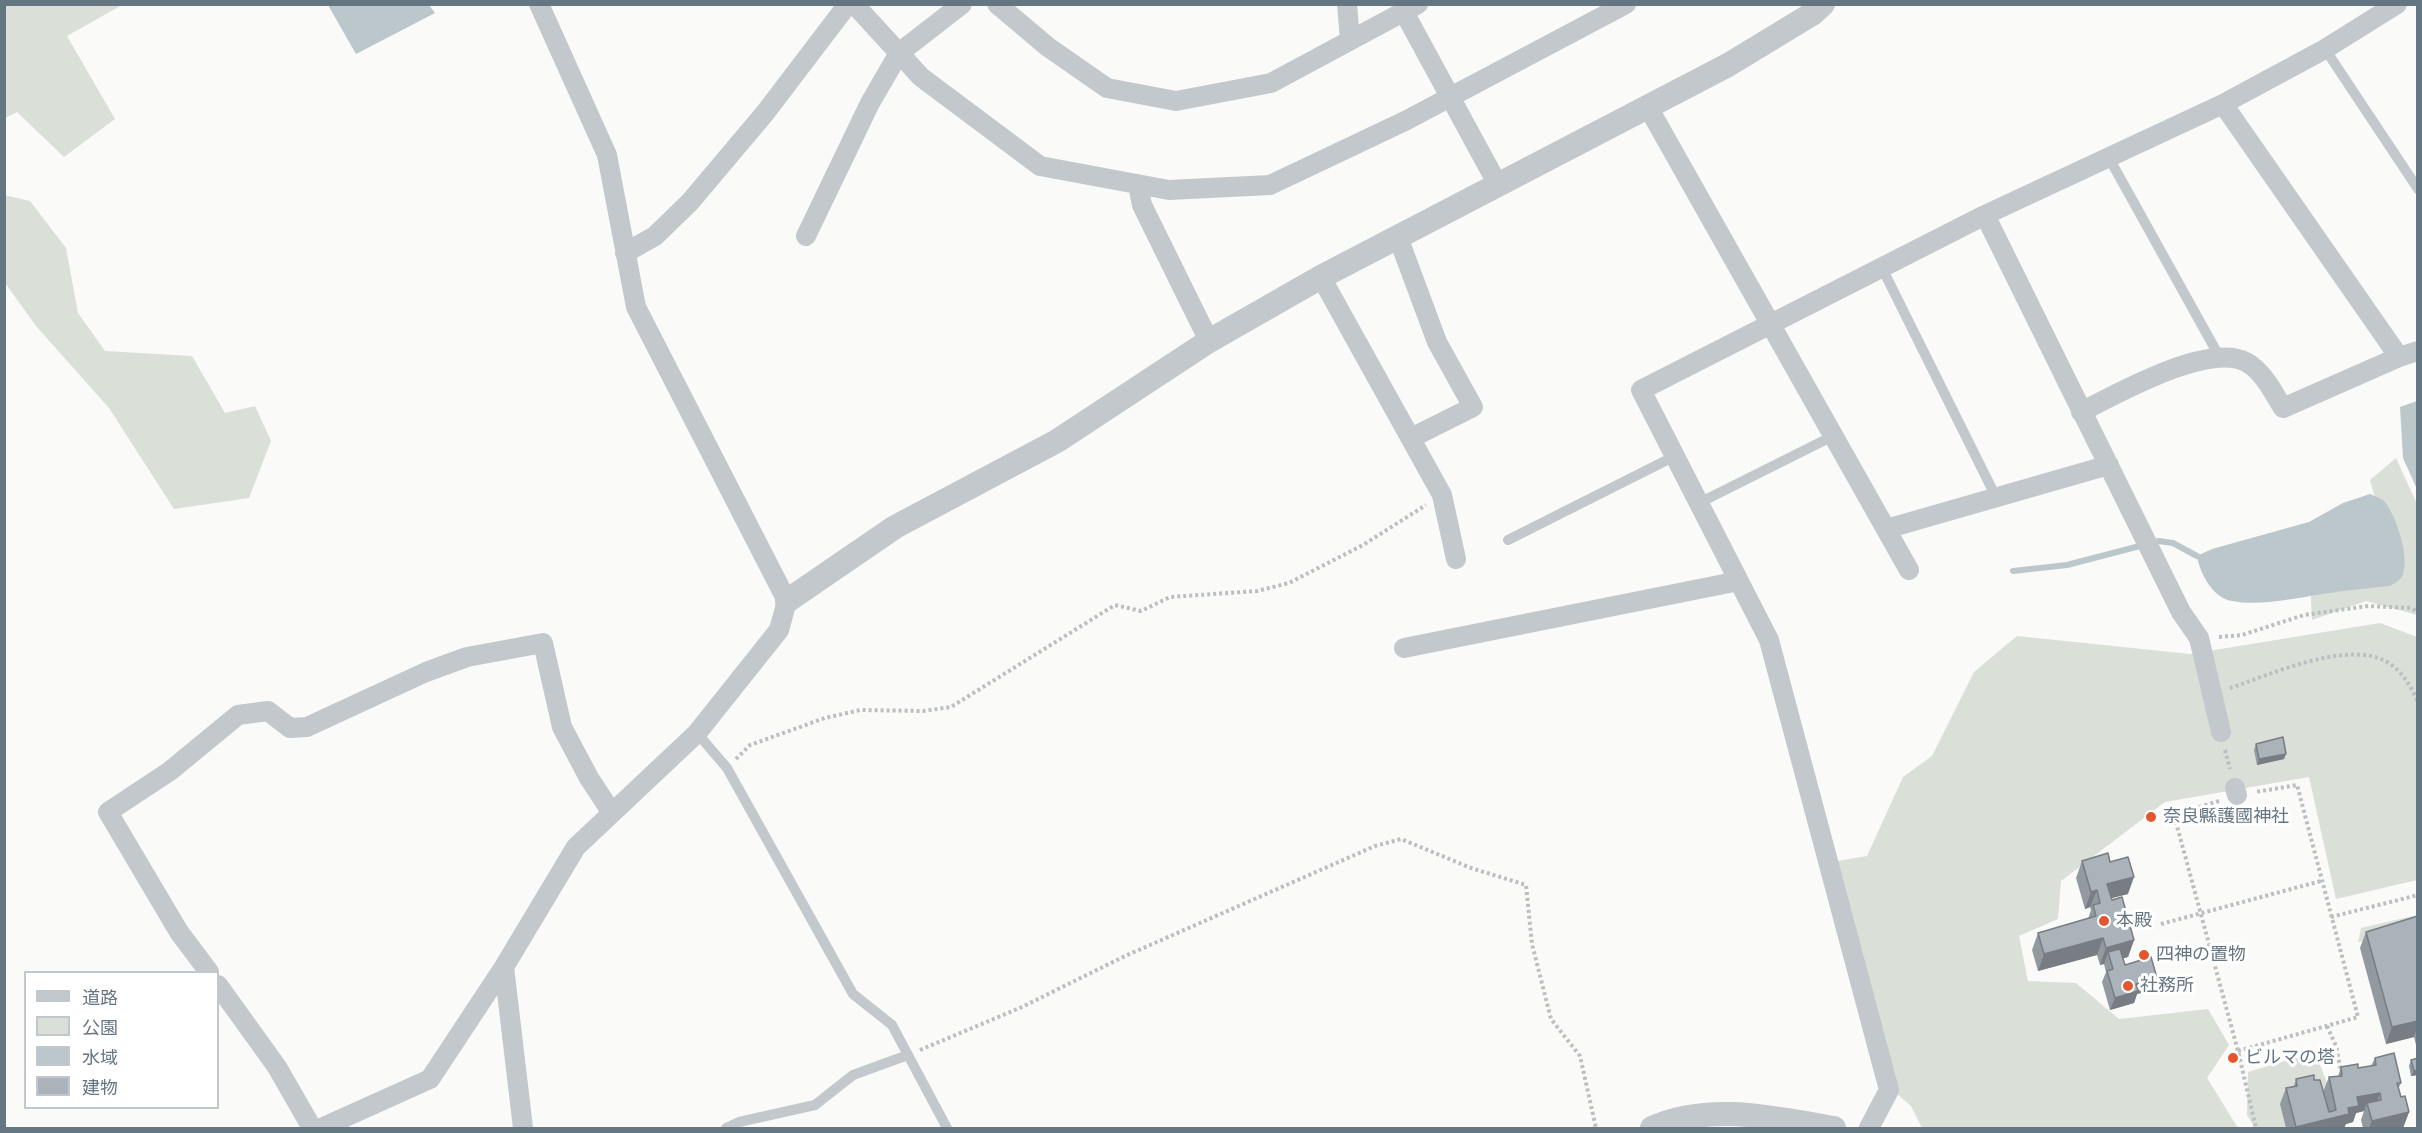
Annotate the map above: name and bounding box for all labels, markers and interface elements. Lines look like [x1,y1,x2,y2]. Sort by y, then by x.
place label: 奈良縣護國神社 [2163,806,2289,828]
marker: 奈良縣護國神社 [2144,810,2158,824]
place label: 本殿 [2116,910,2152,932]
marker: 本殿 [2097,914,2111,928]
place label: 四神の置物 [2156,944,2246,966]
marker: 四神の置物 [2137,948,2151,962]
legend [24,971,219,1109]
place label: 社務所 [2140,975,2194,997]
marker: 社務所 [2121,979,2135,993]
text: 道路 [82,987,118,1009]
text: 公園 [82,1017,118,1039]
text: 水域 [82,1047,118,1069]
place label: ビルマの塔 [2245,1047,2335,1069]
marker: ビルマの塔 [2226,1051,2240,1065]
text: 建物 [82,1077,118,1099]

